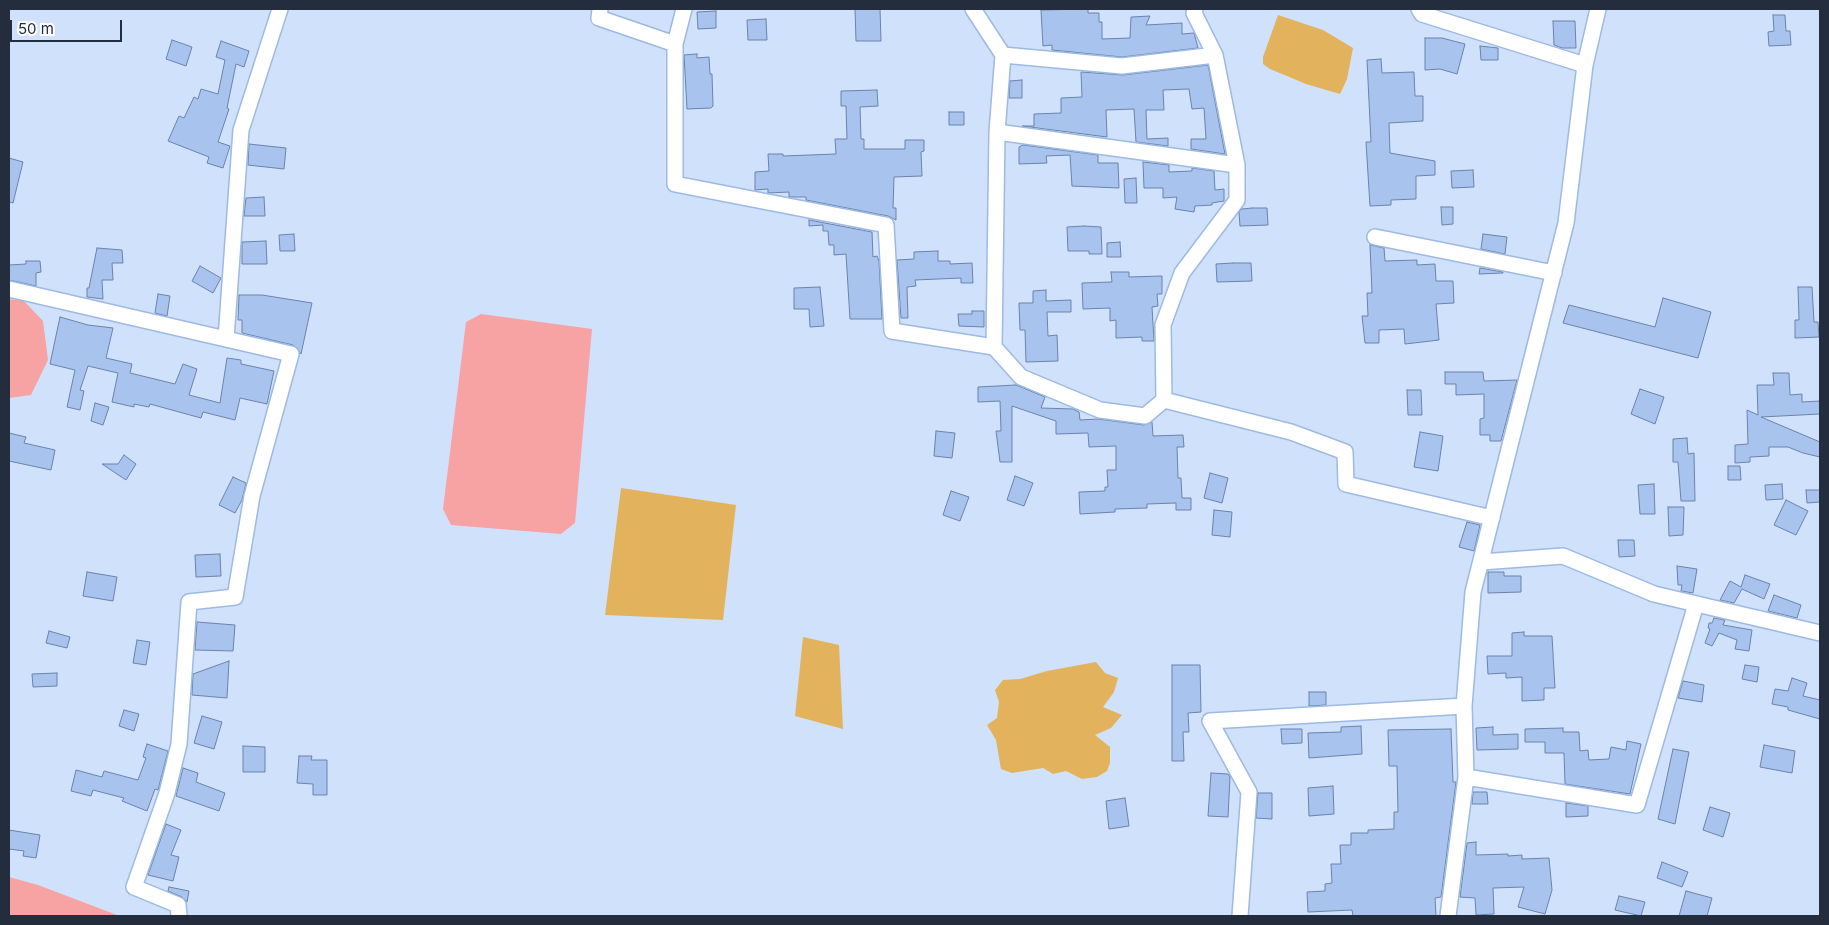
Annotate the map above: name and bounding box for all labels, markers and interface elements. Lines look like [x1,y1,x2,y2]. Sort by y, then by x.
scale bar [12,10,125,42]
text: 50 m [18,19,54,38]

